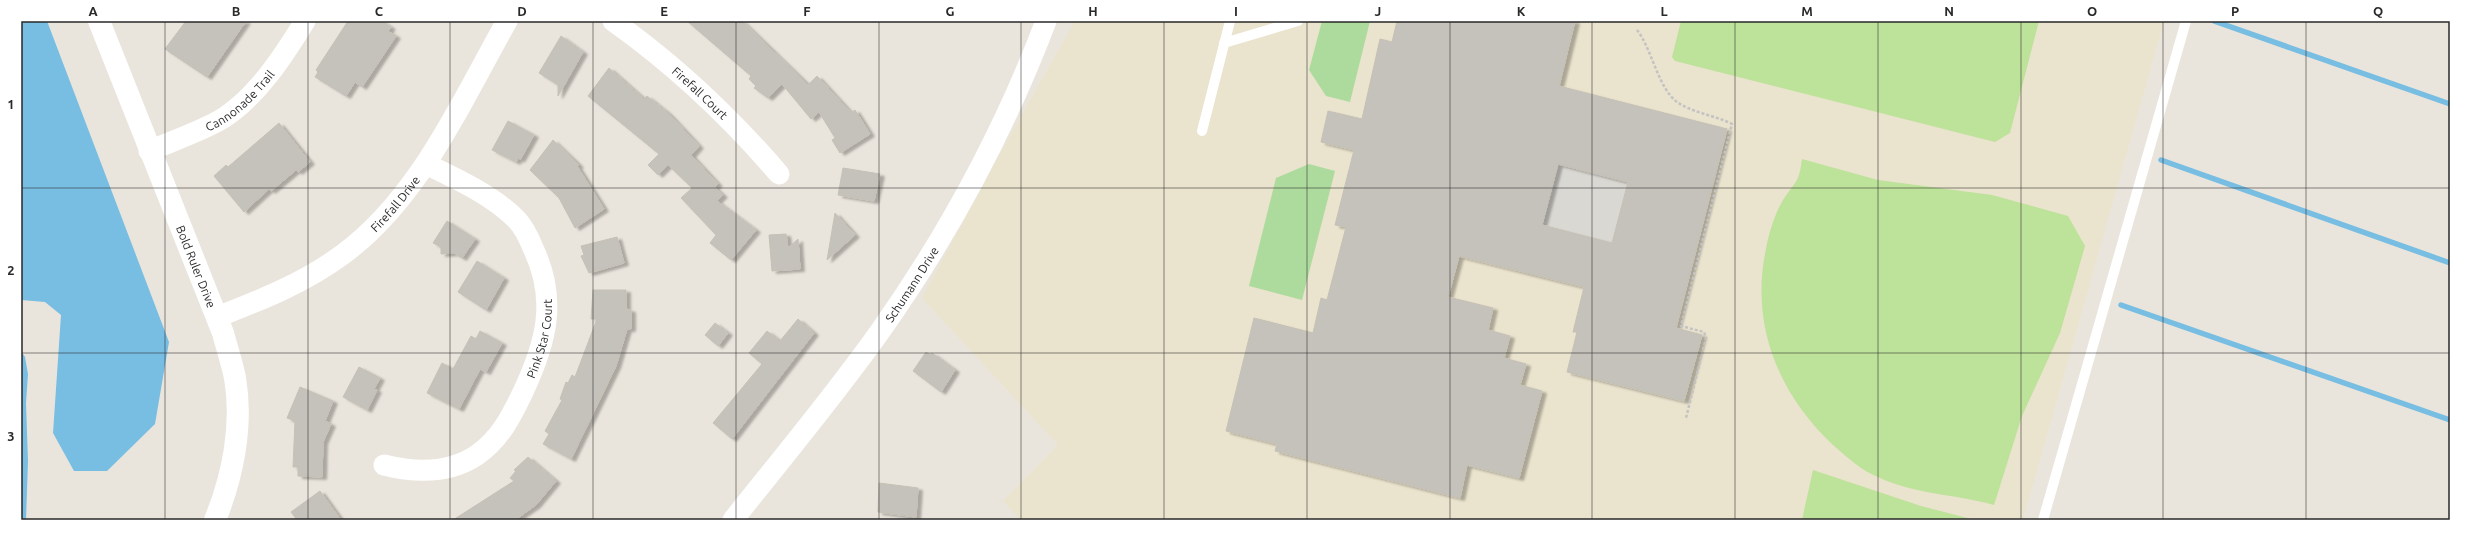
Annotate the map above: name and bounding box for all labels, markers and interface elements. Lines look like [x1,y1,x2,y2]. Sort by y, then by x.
text: A [88,4,98,18]
text: B [232,4,241,18]
text: C [375,4,384,18]
text: D [517,4,527,18]
text: E [660,4,668,18]
text: F [803,4,811,18]
text: G [946,4,955,18]
text: H [1088,4,1098,18]
text: I [1234,4,1238,18]
text: J [1375,4,1381,18]
text: K [1517,4,1526,18]
text: L [1660,4,1668,18]
text: M [1801,4,1813,18]
text: N [1944,4,1954,18]
text: O [2087,4,2097,18]
text: P [2231,4,2239,18]
text: Q [2373,4,2383,18]
street label: Firefall Court [670,64,731,122]
street label: Cannonade Trail [203,68,276,133]
text: 1 [7,97,15,111]
street label: Firefall Drive [368,173,422,234]
street label: Bold Ruler Drive [174,223,219,309]
street label: Schumann Drive [882,244,941,324]
text: 2 [7,263,15,277]
street label: Pink Star Court [524,299,553,380]
text: 3 [7,429,15,443]

